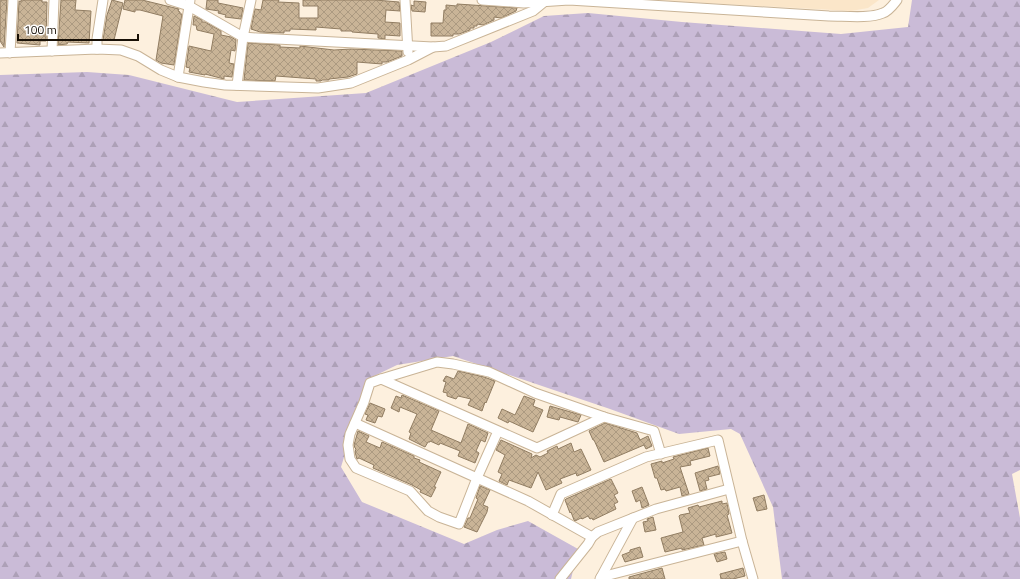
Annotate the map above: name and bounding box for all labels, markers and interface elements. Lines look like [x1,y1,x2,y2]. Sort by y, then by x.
scale bar [18,16,138,42]
text: 100 m [24,20,57,39]

